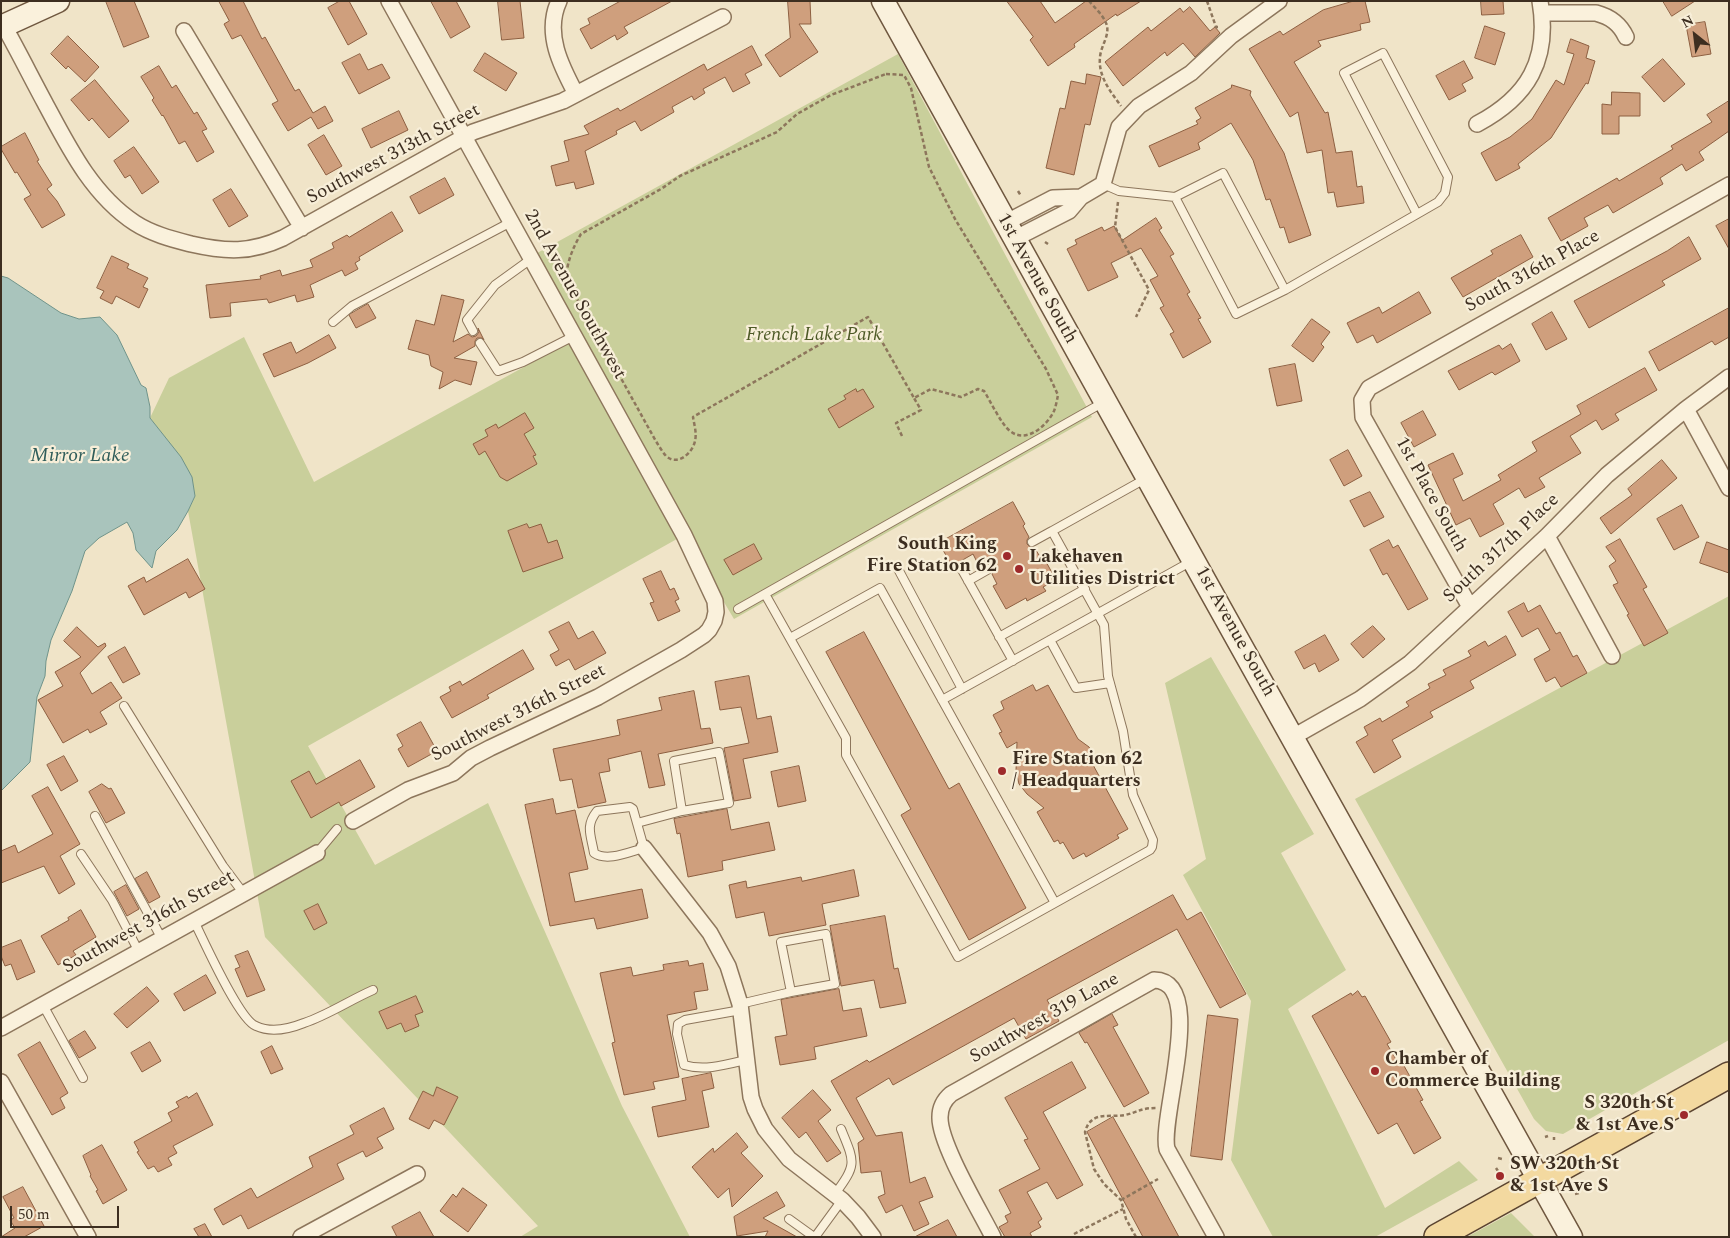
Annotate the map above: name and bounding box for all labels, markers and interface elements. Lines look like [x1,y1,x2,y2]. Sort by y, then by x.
text: N [1677,9,1698,33]
north arrow [1670,10,1720,60]
street label: Southwest 313th Street [304,100,484,210]
street label: 2nd Avenue Southwest [518,206,630,384]
street label: 1st Avenue South [991,210,1081,348]
street label: South 316th Place [1462,226,1604,318]
park label: French Lake Park [746,325,882,347]
street label: 1st Place South [1389,433,1471,557]
water label: Mirror Lake [30,445,130,469]
street label: South 317th Place [1439,489,1565,609]
place label: South King Fire Station 62 [867,534,997,578]
place label: Lakehaven Utilities District [1029,547,1175,591]
marker: South King Fire Station 62 [1001,550,1013,562]
marker: Lakehaven Utilities District [1013,563,1025,575]
street label: 1st Avenue South [1189,563,1279,701]
street label: Southwest 316th Street [428,660,610,768]
place label: Fire Station 62 / Headquarters [1012,749,1142,793]
marker: Fire Station 62 / Headquarters [996,765,1008,777]
street label: Southwest 316th Street [59,866,239,980]
street label: Southwest 319 Lane [967,969,1123,1069]
place label: Chamber of Commerce Building [1385,1049,1560,1093]
marker: Chamber of Commerce Building [1369,1065,1381,1077]
place label: S 320th St & 1st Ave S [1576,1093,1674,1137]
marker: S 320th St & 1st Ave S [1678,1109,1690,1121]
place label: SW 320th St & 1st Ave S [1510,1154,1619,1198]
marker: SW 320th St & 1st Ave S [1494,1170,1506,1182]
scale bar [12,1196,121,1228]
text: 50 m [18,1203,50,1226]

